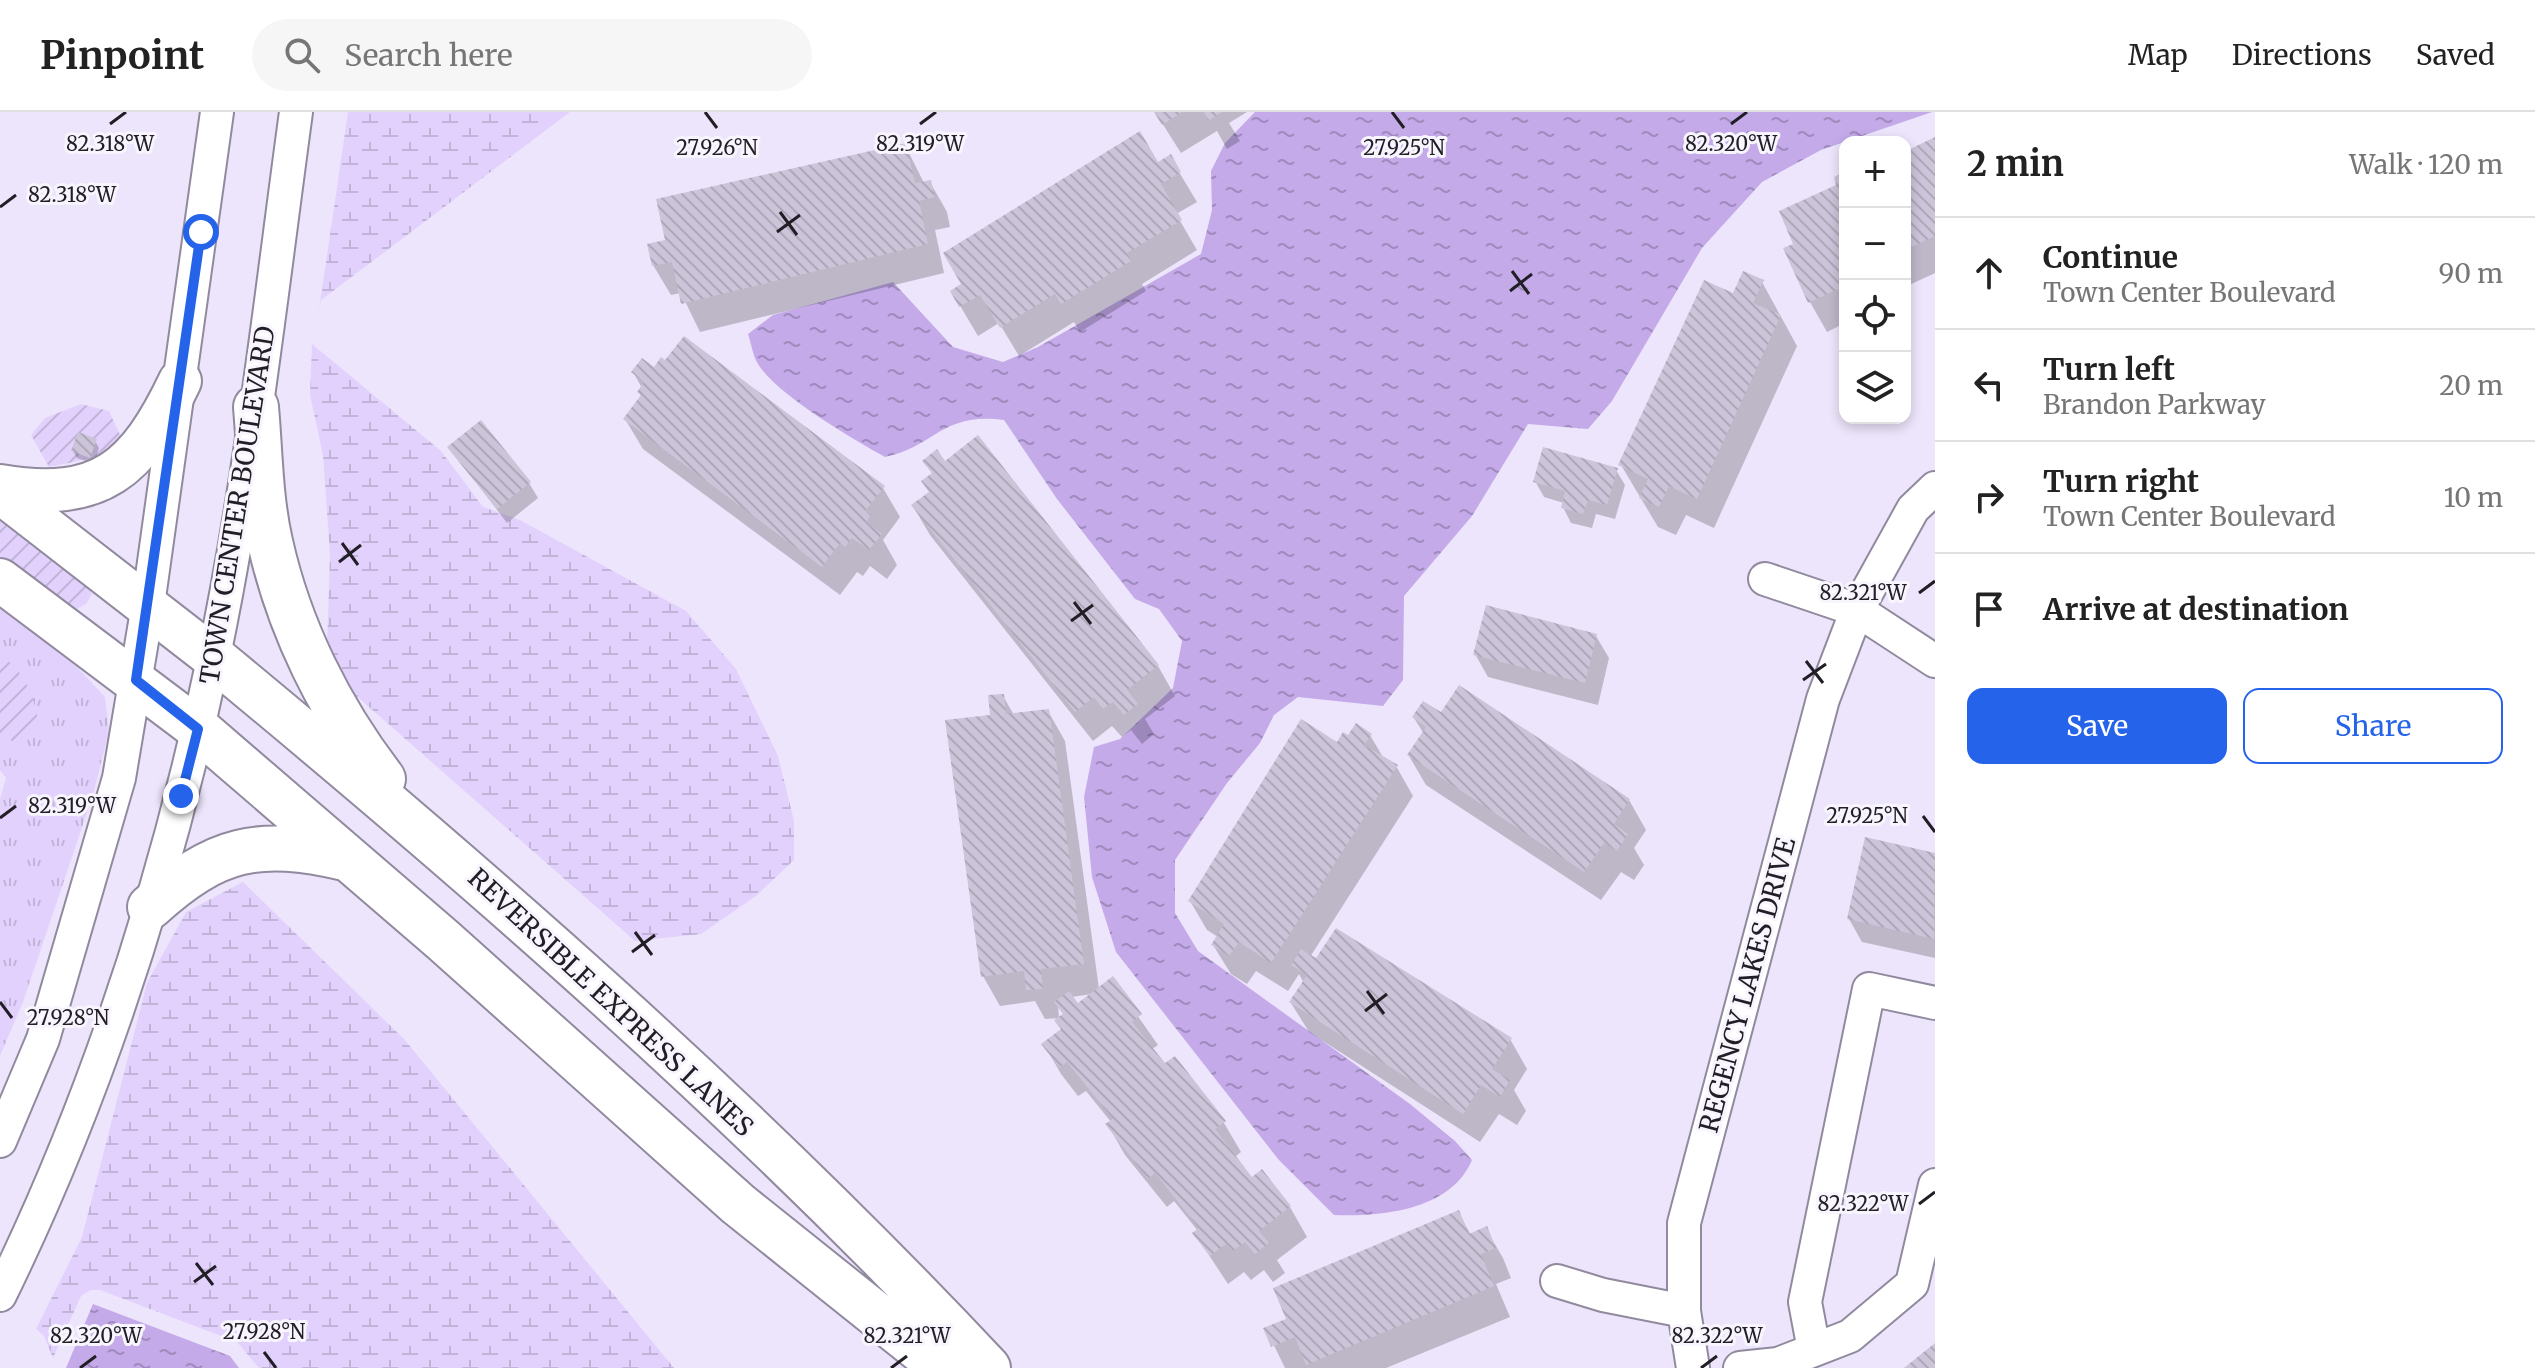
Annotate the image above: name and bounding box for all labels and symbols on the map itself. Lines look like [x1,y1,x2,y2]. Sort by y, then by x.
text: 82.318°W [66,131,155,156]
text: 82.319°W [876,131,965,156]
text: 82.320°W [1685,131,1778,156]
text: 27.926°N [676,135,758,160]
text: 27.925°N [1363,135,1445,160]
text: 82.318°W [28,182,117,207]
route start [183,214,219,250]
street label: TOWN CENTER BOULEVARD [192,324,282,686]
text: 82.321°W [1819,580,1908,605]
route end [163,778,199,814]
text: 82.319°W [28,793,117,818]
text: 27.925°N [1826,803,1908,828]
street label: REGENCY LAKES DRIVE [1692,833,1802,1136]
street label: REVERSIBLE EXPRESS LANES [461,861,761,1143]
text: 27.928°N [27,1005,110,1030]
text: 82.322°W [1818,1191,1910,1216]
text: 27.928°N [223,1319,306,1344]
text: 82.320°W [50,1323,143,1348]
text: 82.321°W [863,1323,952,1348]
text: 82.322°W [1672,1323,1764,1348]

